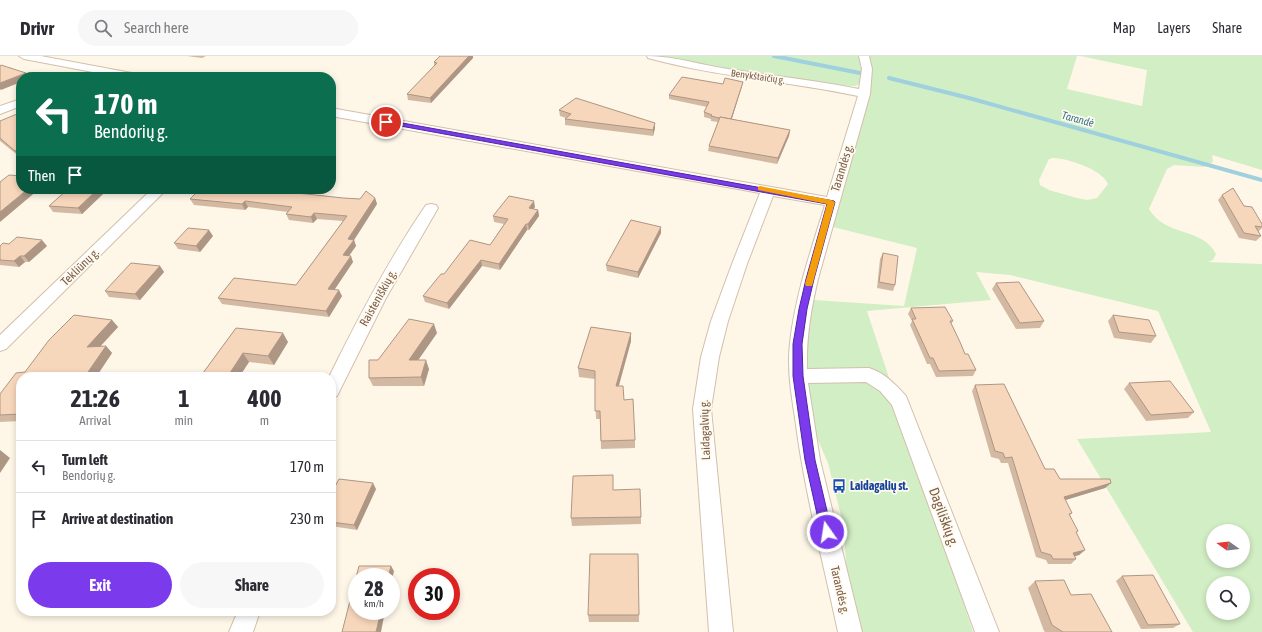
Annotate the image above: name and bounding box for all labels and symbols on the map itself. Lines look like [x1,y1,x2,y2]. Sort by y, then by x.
street label: Benykštaičių g. [730,67,786,86]
pin [369,105,403,139]
water label: Tarandė [1061,109,1095,129]
street label: Tarandės g. [828,143,856,193]
street label: Tekliūnų g. [58,245,102,289]
street label: Raisteniškių g. [357,267,399,329]
street label: Laidagalvių g. [697,400,713,460]
bus stop icon: Laidagalių st. [831,478,847,494]
place label: Laidagalių st. [850,479,908,493]
street label: Dagiliškių g. [926,485,962,549]
position arrow [806,511,848,553]
north arrow [1206,524,1250,568]
street label: Tarandės g. [828,565,852,615]
speed limit sign: 30 [408,568,460,620]

